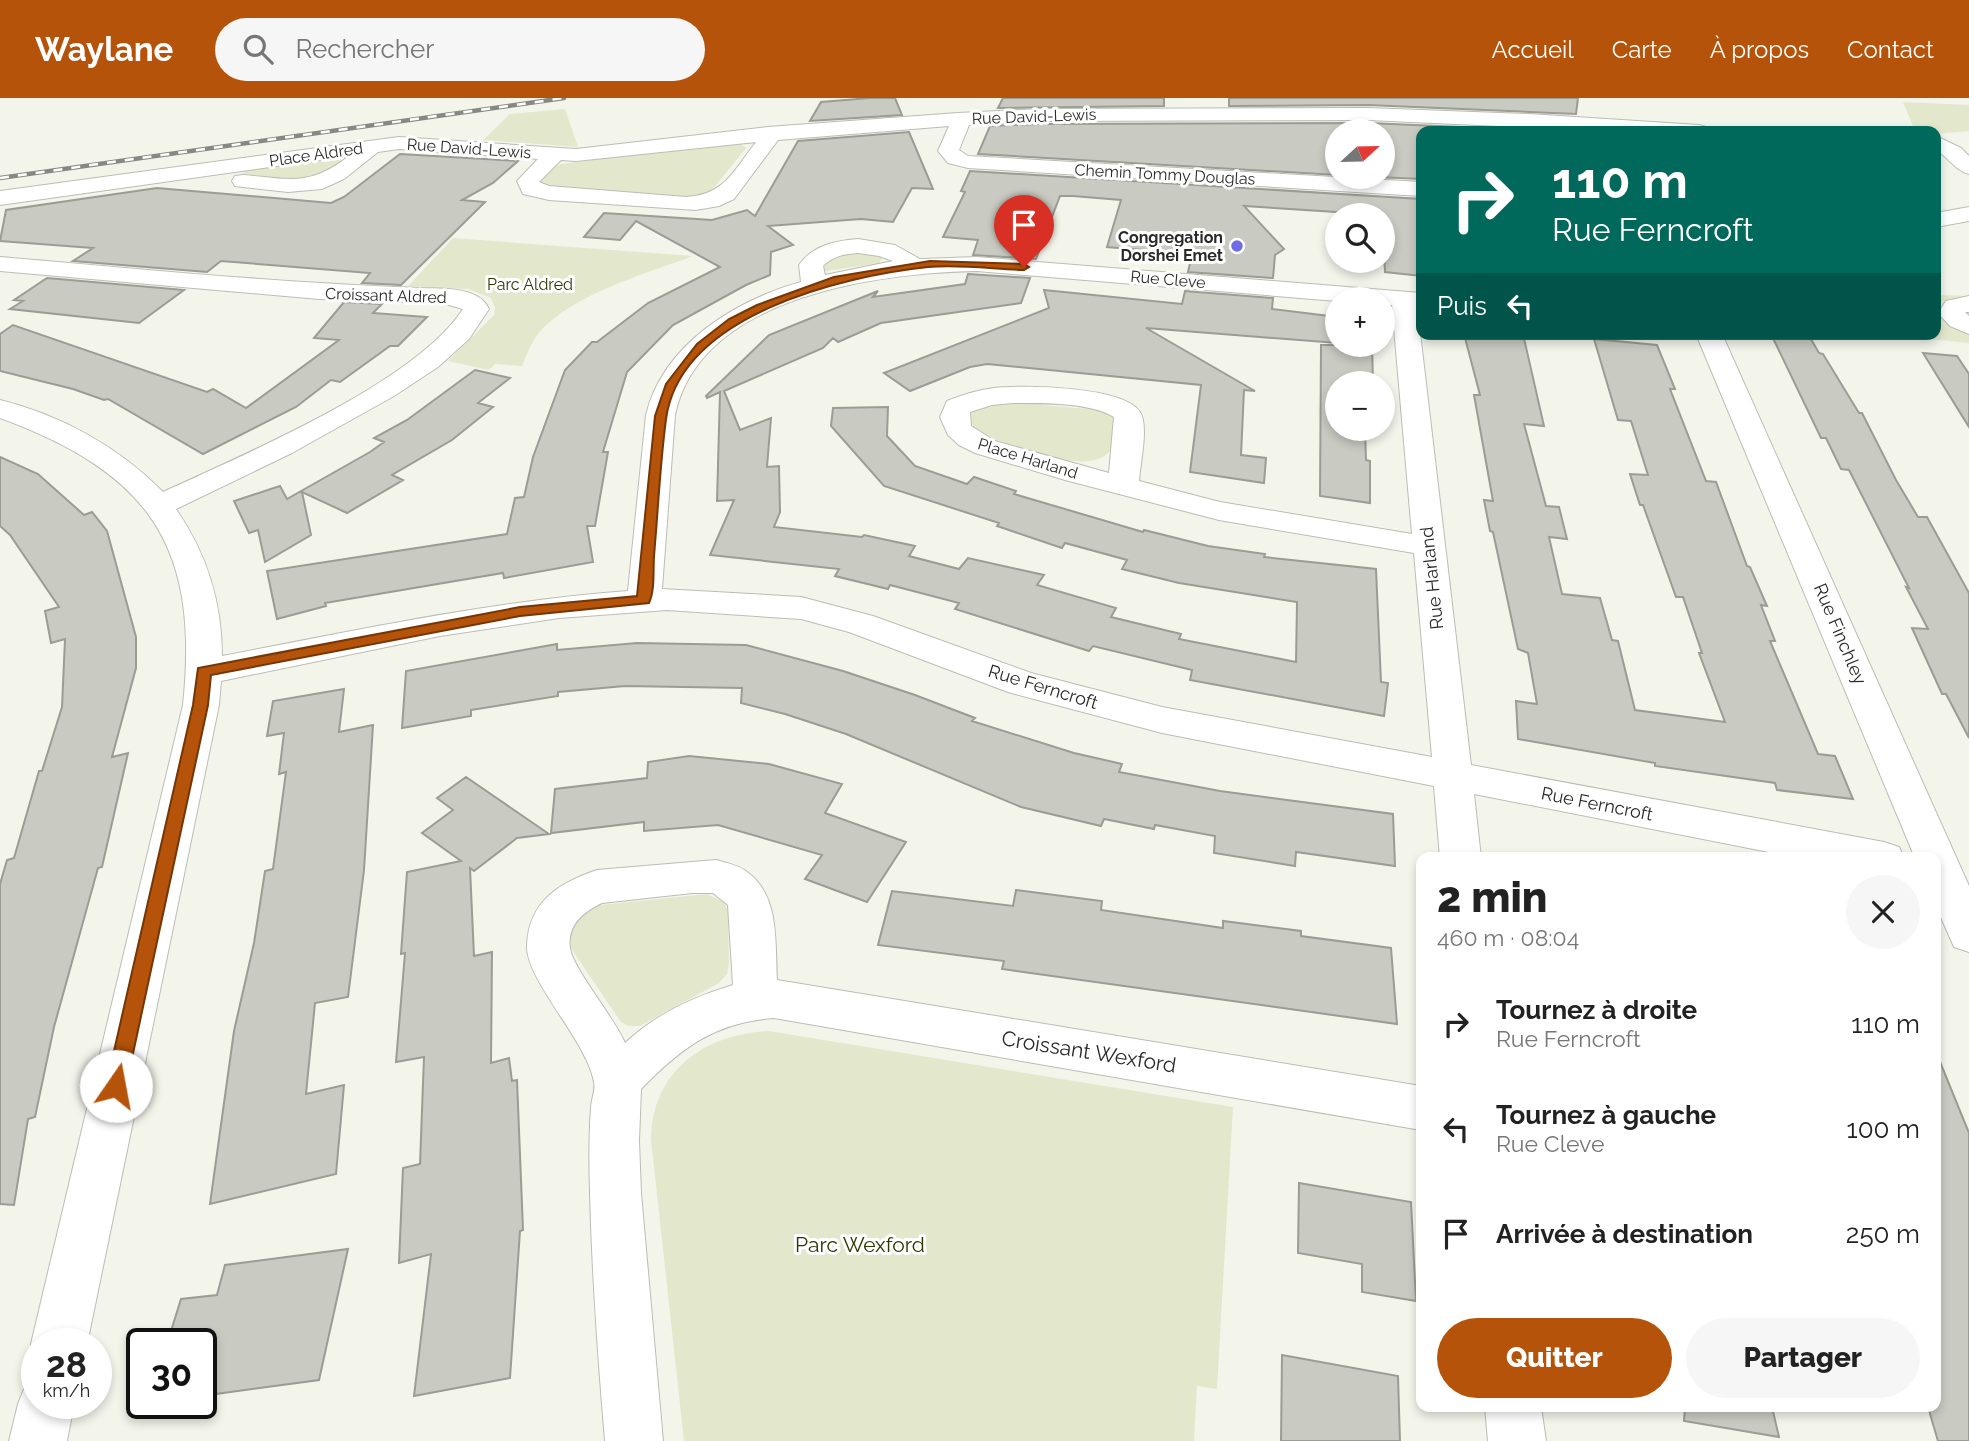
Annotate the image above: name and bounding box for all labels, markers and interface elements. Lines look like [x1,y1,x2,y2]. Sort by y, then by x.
search box [215,18,705,81]
text: Waylane [35,30,173,69]
icon: search [239,30,277,68]
text: Rechercher [295,34,434,64]
text: Accueil [1492,35,1574,64]
text: Carte [1612,35,1672,64]
text: À propos [1710,35,1809,64]
text: Contact [1847,35,1934,64]
street label: Rue David-Lewis [972,105,1097,128]
north arrow [1325,119,1395,189]
map controls [1325,119,1395,441]
street label: Rue David-Lewis [406,135,532,162]
street label: Place Aldred [268,139,364,170]
text: 110 m [1552,152,1688,209]
icon: right [1437,154,1528,245]
street label: Chemin Tommy Douglas [1074,160,1256,189]
pin [994,195,1054,267]
button: search [1325,203,1395,273]
icon: arrive [1005,206,1043,244]
text: Rue Ferncroft [1552,211,1753,248]
place label: Congregation Dorshei Emet [1118,228,1223,265]
marker: Congregation Dorshei Emet [1229,238,1245,254]
street label: Rue Cleve [1130,267,1206,292]
park label: Parc Aldred [487,275,573,294]
street label: Croissant Aldred [325,284,447,307]
button: + [1325,287,1395,357]
icon: left [1501,287,1539,325]
text: Puis [1437,291,1487,321]
button: − [1325,371,1395,441]
street label: Place Harland [976,434,1080,483]
street label: Rue Harland [1416,526,1447,630]
street label: Rue Finchley [1810,580,1871,688]
street label: Rue Ferncroft [986,660,1100,713]
street label: Rue Ferncroft [1539,782,1655,825]
text: 2 min [1437,873,1547,922]
button: close [1846,875,1920,949]
text: 460 m · 08:04 [1437,924,1579,951]
text: Tournez à droite [1496,995,1697,1025]
icon: right [1437,1005,1475,1043]
text: 110 m [1851,1009,1920,1039]
street label: Croissant Wexford [1000,1025,1178,1078]
text: Rue Ferncroft [1496,1025,1641,1052]
position arrow [79,1049,153,1123]
text: Tournez à gauche [1496,1100,1716,1130]
icon: left [1437,1110,1475,1148]
text: 100 m [1847,1114,1920,1144]
text: Rue Cleve [1496,1130,1604,1157]
icon: arrive [1437,1215,1475,1253]
text: Arrivée à destination [1496,1219,1753,1249]
text: 250 m [1846,1219,1920,1249]
park label: Parc Wexford [795,1232,925,1257]
button: Quitter [1437,1318,1672,1398]
button: Partager [1686,1318,1920,1398]
speed limit sign: 30 [126,1328,217,1419]
text: 28 [46,1344,87,1385]
text: km/h [43,1380,90,1401]

